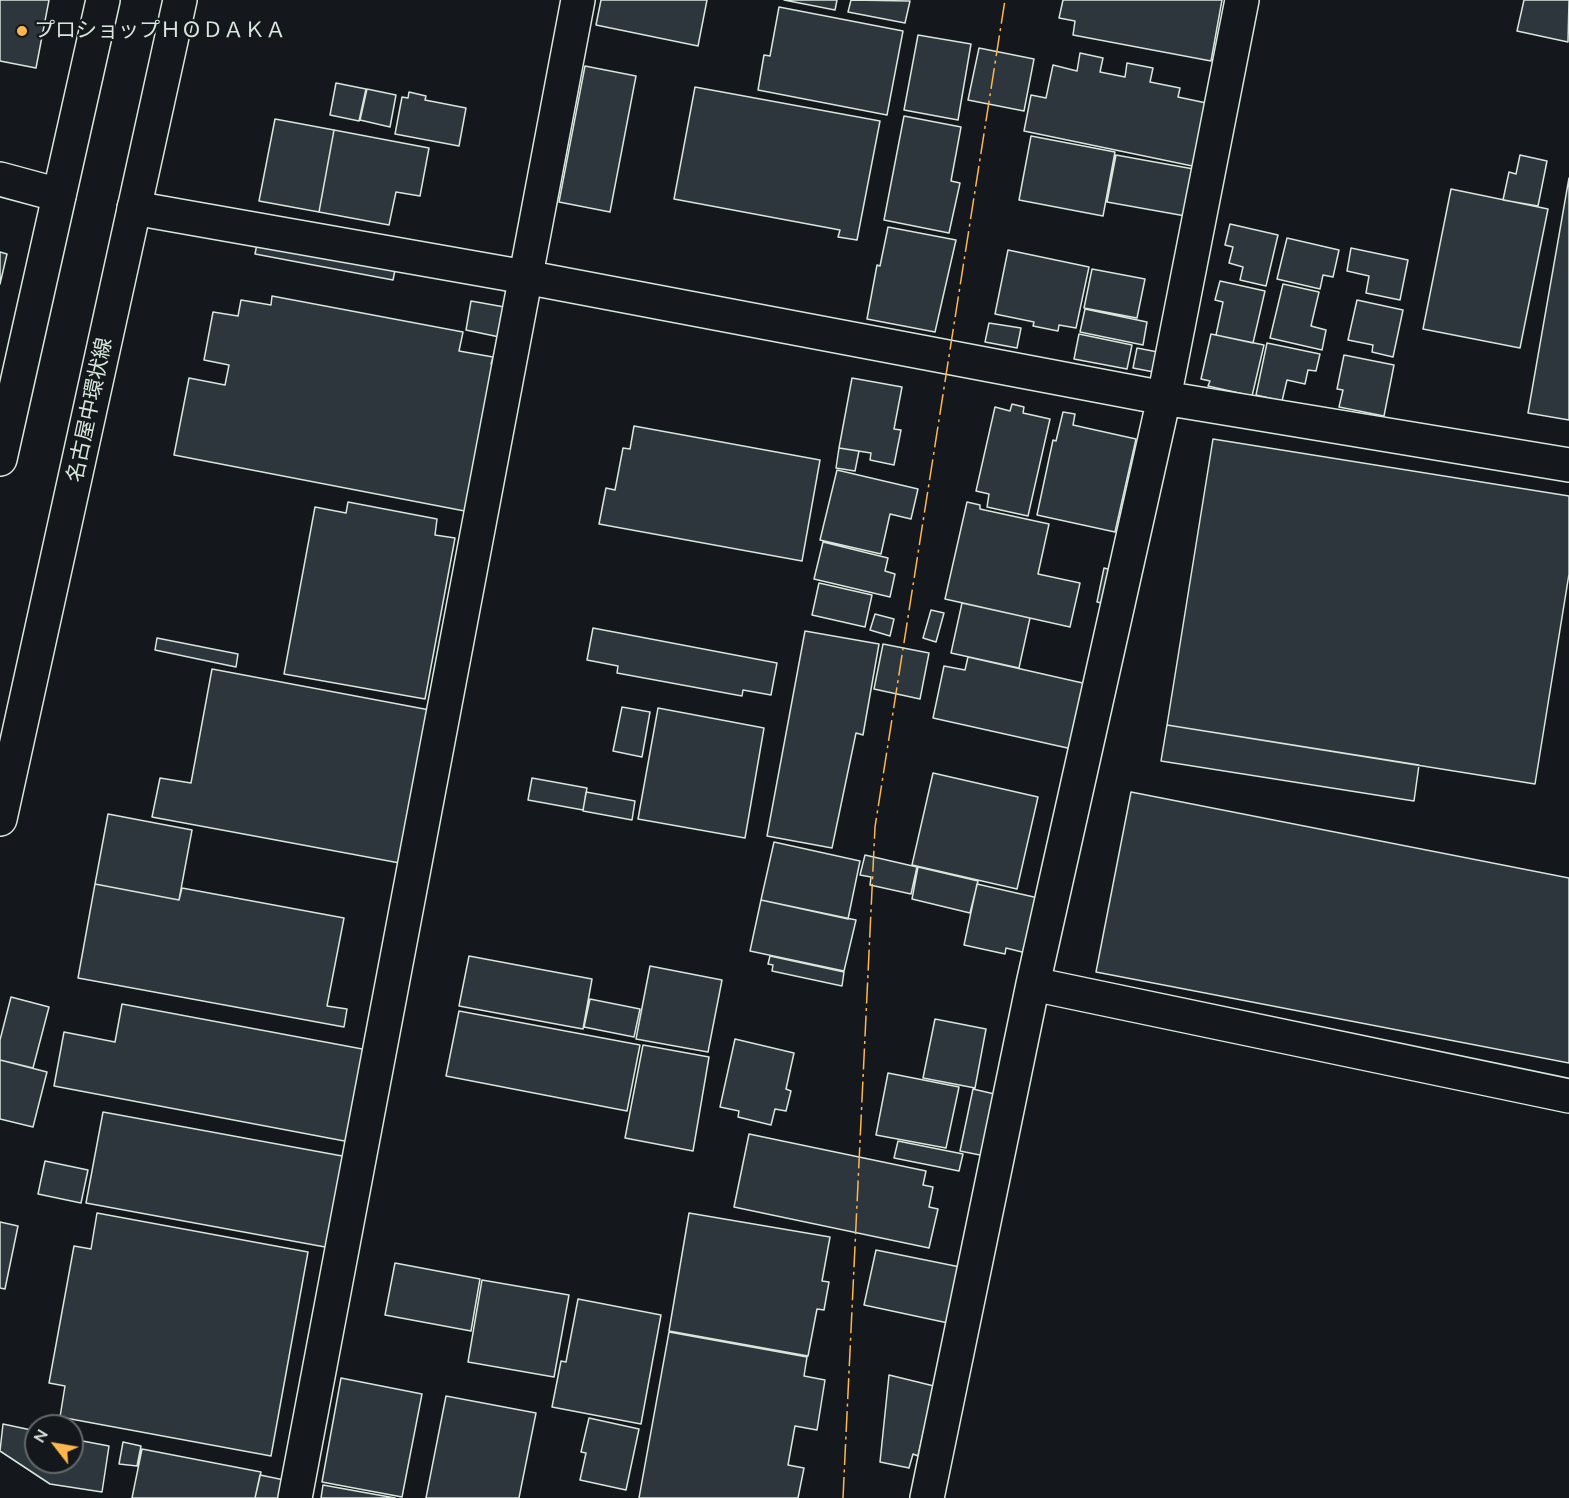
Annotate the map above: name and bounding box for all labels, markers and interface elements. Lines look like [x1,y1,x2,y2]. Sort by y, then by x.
place label: プロショップＨＯＤＡＫＡ [34,18,286,44]
marker: プロショップＨＯＤＡＫＡ [15,24,29,38]
street label: 名古屋中環状線 [62,335,118,485]
north arrow [24,1414,84,1474]
text: N [29,1425,52,1446]

